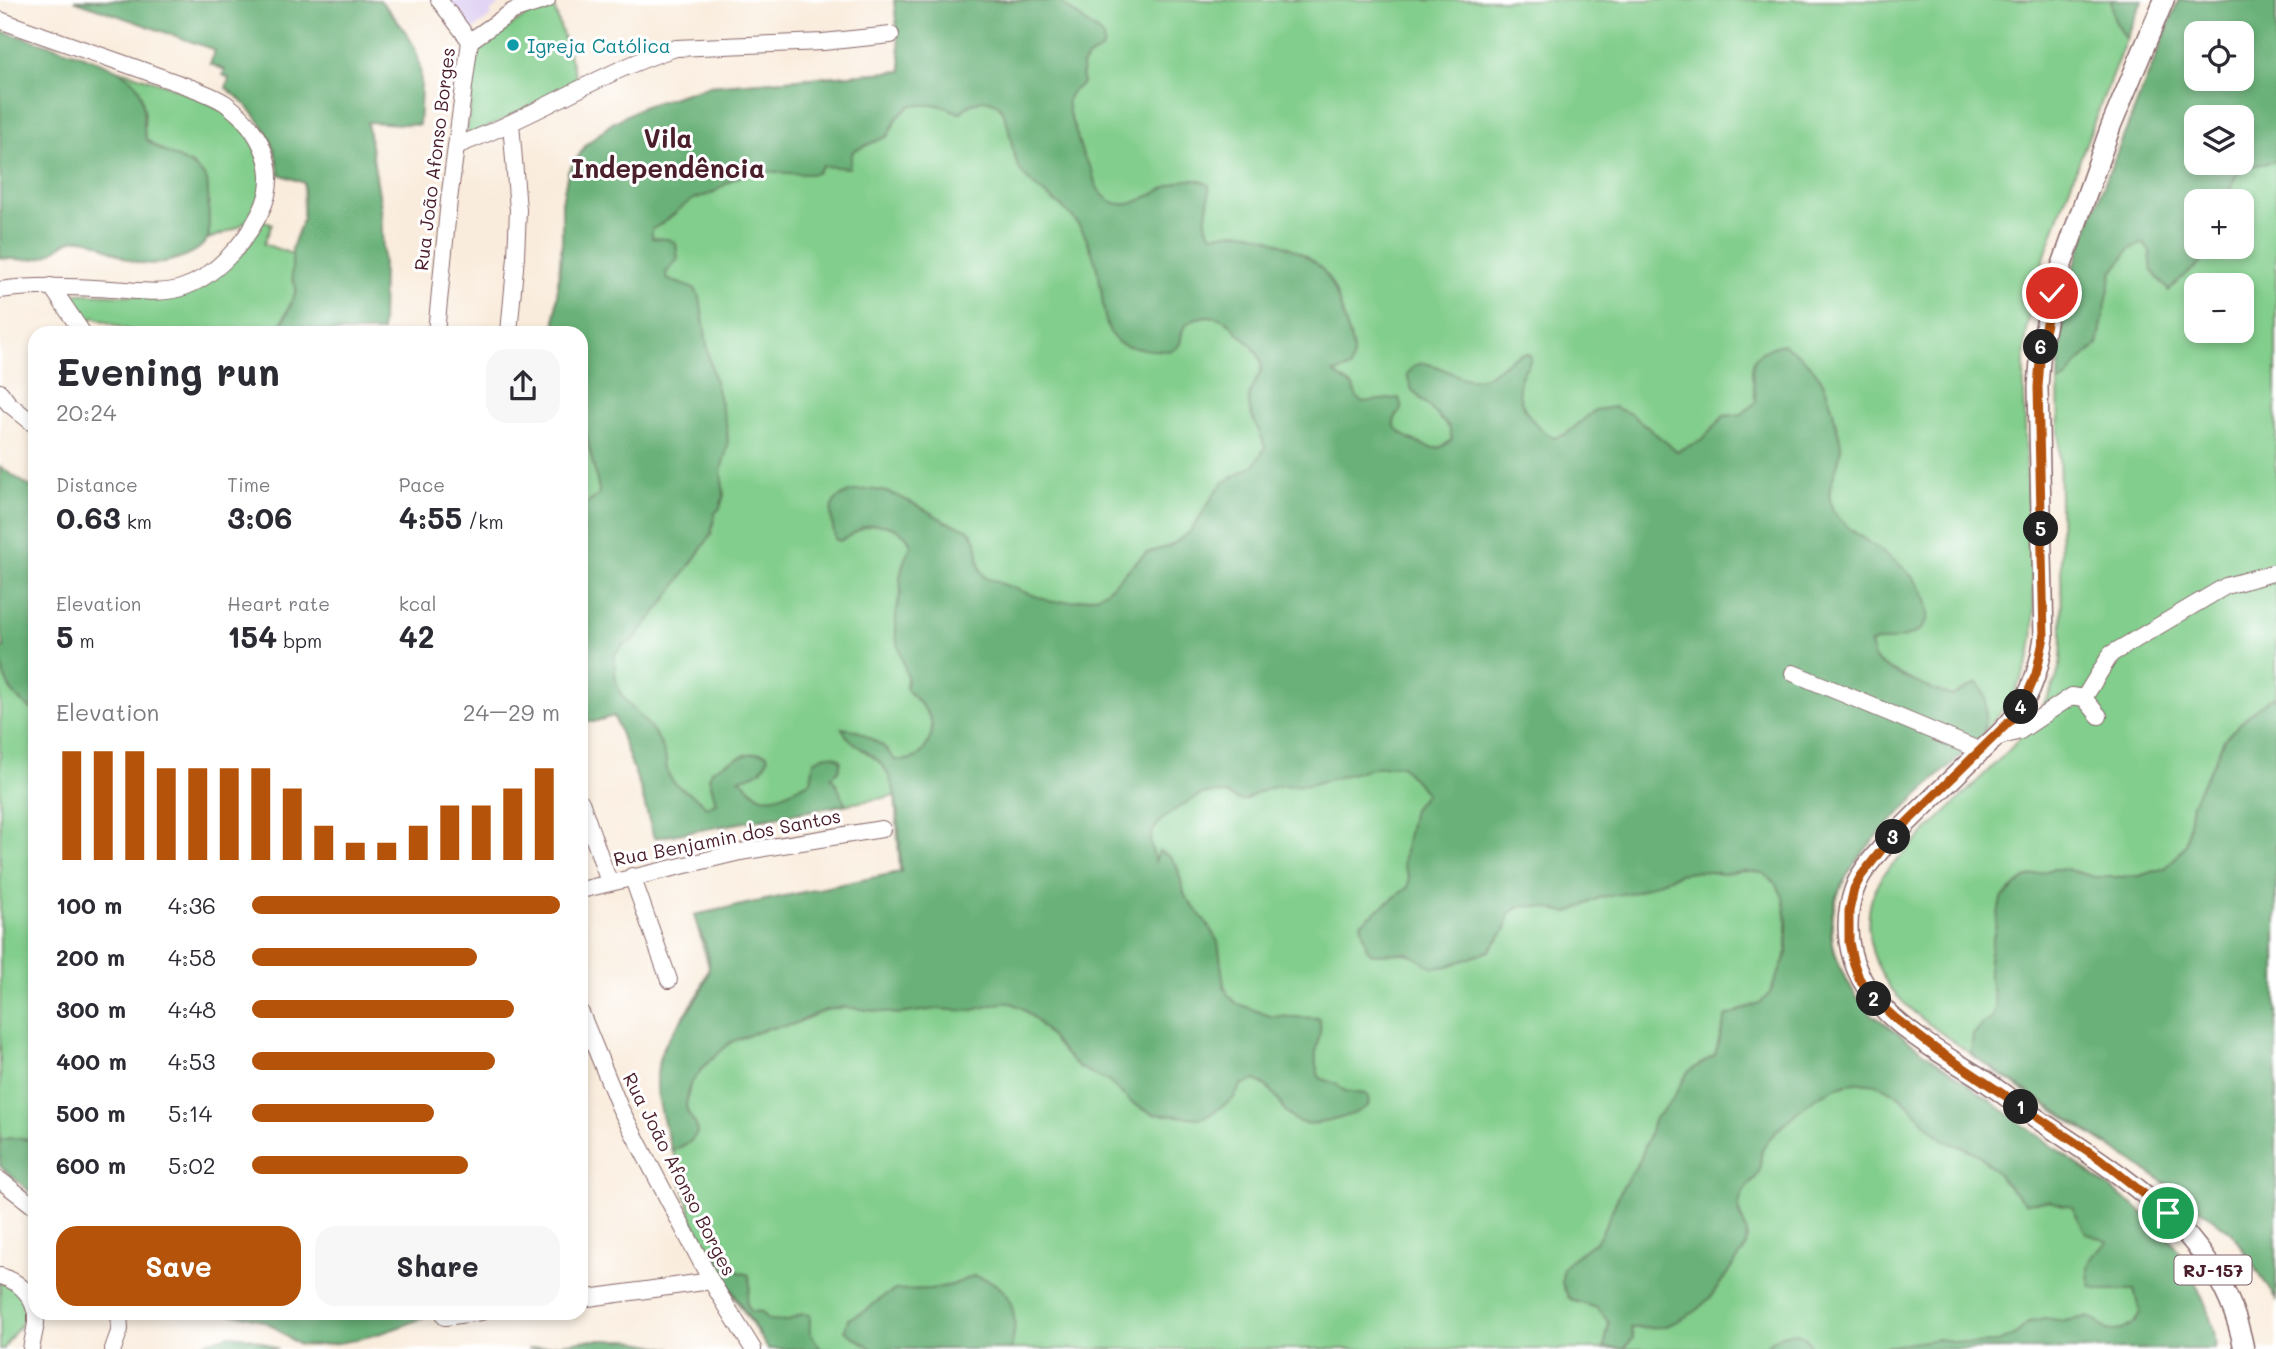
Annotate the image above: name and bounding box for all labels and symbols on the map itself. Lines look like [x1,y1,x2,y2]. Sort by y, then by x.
place label: Igreja Católica [527,33,671,58]
marker: Igreja Católica [505,37,521,53]
street label: Rua João Afonso Borges [408,46,460,272]
district label: Vila Independência [571,121,765,185]
pin [2022,263,2082,323]
pin: 6 [2024,330,2058,364]
pin: 5 [2024,512,2058,546]
pin: 4 [2004,690,2038,724]
street label: Rua Benjamin dos Santos [611,803,843,871]
pin: 3 [1876,820,1910,854]
pin: 2 [1856,982,1892,1016]
street label: Rua João Afonso Borges [618,1068,742,1280]
pin: 1 [2004,1090,2038,1124]
pin [2138,1183,2198,1243]
road number: RJ-157 [2174,1255,2252,1284]

